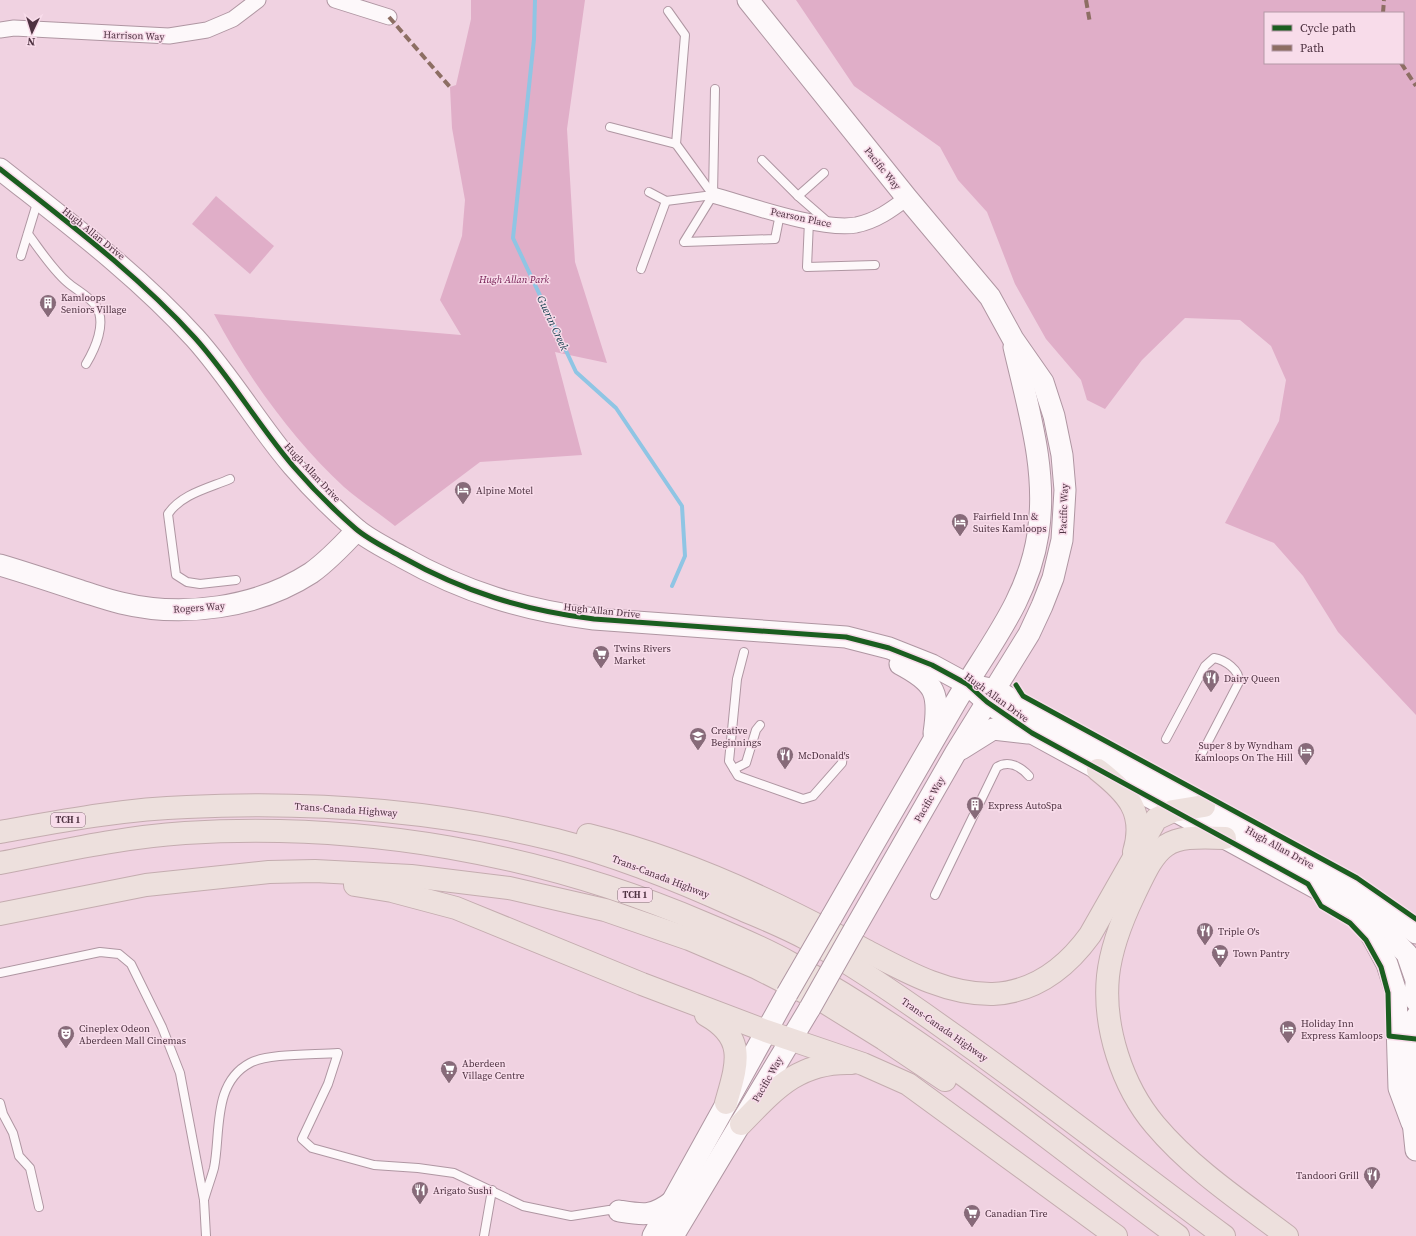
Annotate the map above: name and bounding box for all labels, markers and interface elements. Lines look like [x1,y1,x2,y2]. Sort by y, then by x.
north arrow [12,12,52,52]
legend [1264,12,1404,64]
text: Cycle path [1300,20,1356,36]
street label: Harrison Way [103,28,166,43]
text: N [27,34,36,49]
text: Path [1300,40,1324,56]
street label: Pacific Way [862,144,904,193]
street label: Hugh Allan Drive [60,204,128,263]
street label: Pearson Place [769,205,833,230]
park label: Hugh Allan Park [478,273,549,286]
place label: Kamloops Seniors Village [61,291,127,316]
building icon: Kamloops Seniors Village [38,293,58,318]
water label: Guerin Creek [533,293,572,354]
street label: Hugh Allan Drive [282,440,344,505]
hotel icon: Alpine Motel [453,480,473,505]
street label: Pacific Way [1056,483,1071,535]
place label: Alpine Motel [476,484,533,497]
place label: Fairfield Inn & Suites Kamloops [973,510,1047,535]
hotel icon: Fairfield Inn & Suites Kamloops [950,512,970,537]
street label: Rogers Way [173,599,226,616]
street label: Hugh Allan Drive [563,600,641,621]
place label: Twins Rivers Market [614,642,671,667]
supermarket icon: Twins Rivers Market [591,644,611,669]
restaurant icon: Dairy Queen [1201,668,1221,693]
street label: Hugh Allan Drive [962,670,1032,725]
place label: Dairy Queen [1224,672,1280,685]
place label: Creative Beginnings [711,724,761,749]
school or university icon: Creative Beginnings [688,726,708,751]
place label: Super 8 by Wyndham Kamloops On The Hill [1194,739,1293,764]
hotel icon: Super 8 by Wyndham Kamloops On The Hill [1296,741,1316,766]
restaurant icon: McDonald's [775,745,795,770]
place label: McDonald's [798,749,850,762]
street label: Pacific Way [911,773,948,825]
building icon: Express AutoSpa [965,795,985,820]
street label: Trans-Canada Highway [294,799,399,820]
place label: Express AutoSpa [988,799,1063,812]
road number: TCH 1 [51,813,85,827]
street label: Hugh Allan Drive [1243,823,1317,872]
street label: Trans-Canada Highway [610,852,712,901]
road number: TCH 1 [618,888,652,902]
restaurant icon: Triple O's [1195,921,1215,946]
place label: Triple O's [1218,925,1260,938]
supermarket icon: Town Pantry [1210,943,1230,968]
place label: Town Pantry [1233,947,1290,960]
street label: Trans-Canada Highway [899,994,991,1065]
place label: Holiday Inn Express Kamloops [1301,1017,1383,1042]
hotel icon: Holiday Inn Express Kamloops [1278,1019,1298,1044]
place label: Cineplex Odeon Aberdeen Mall Cinemas [79,1022,186,1047]
theatre icon: Cineplex Odeon Aberdeen Mall Cinemas [56,1024,76,1049]
street label: Pacific Way [749,1053,786,1105]
place label: Aberdeen Village Centre [462,1057,525,1082]
supermarket icon: Aberdeen Village Centre [439,1059,459,1084]
restaurant icon: Tandoori Grill [1362,1165,1382,1190]
place label: Tandoori Grill [1296,1169,1359,1182]
restaurant icon: Arigato Sushi [410,1180,430,1205]
place label: Arigato Sushi [433,1184,492,1197]
supermarket icon: Canadian Tire [962,1203,982,1228]
place label: Canadian Tire [985,1207,1048,1220]

